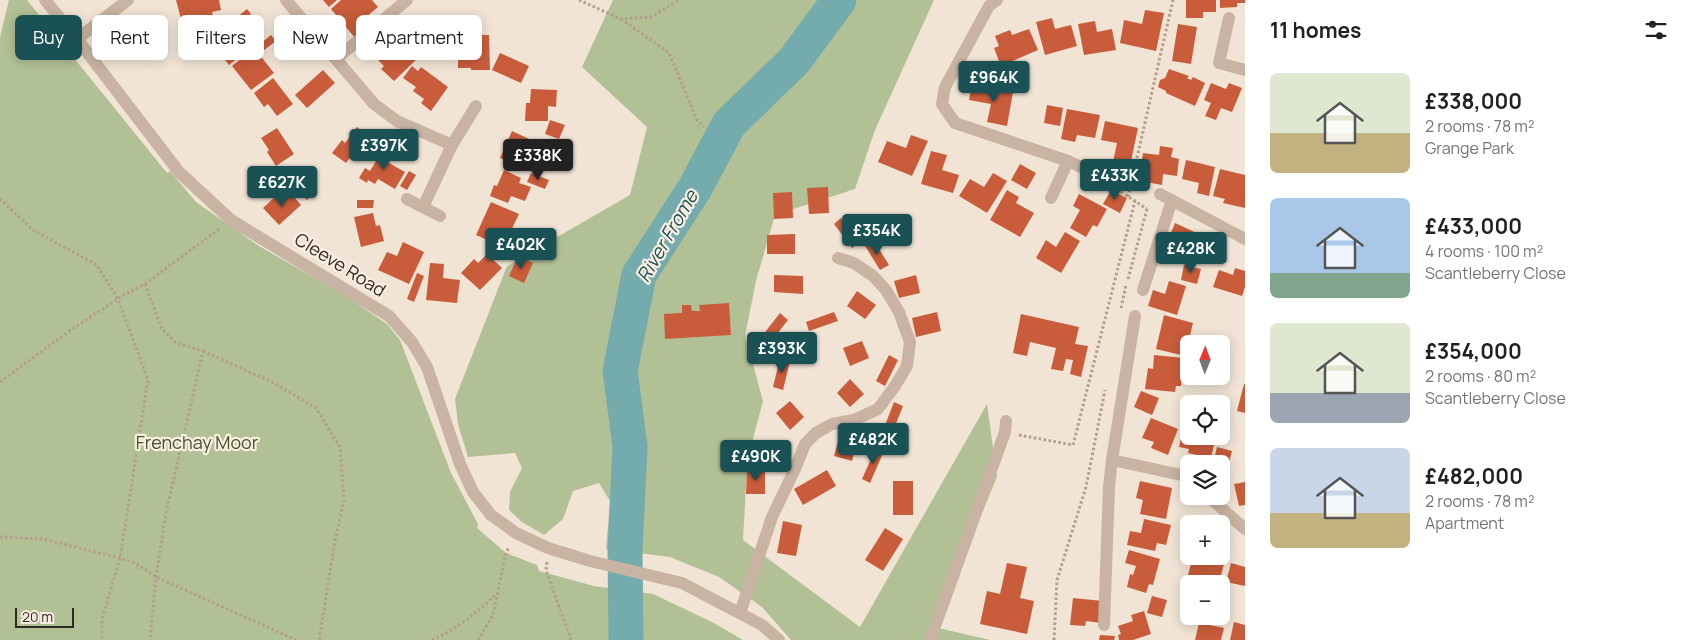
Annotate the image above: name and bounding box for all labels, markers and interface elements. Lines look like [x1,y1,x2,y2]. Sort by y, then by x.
chip: Buy [15,15,82,60]
chip: Rent [92,15,168,60]
chip: Filters [178,15,264,60]
chip: New [274,15,346,60]
chip: Apartment [356,15,482,60]
text: 11 homes [1270,16,1361,44]
icon: filters [1642,16,1670,44]
pin: £964K [959,61,1029,103]
text: £964K [969,66,1019,88]
text: £338,000 [1425,87,1522,115]
icon: home [1310,93,1370,153]
text: 2 rooms · 78 m² [1425,115,1534,137]
pin: £397K [349,128,419,171]
text: £397K [360,134,408,156]
text: Grange Park [1425,137,1514,159]
pin: £338K [503,138,573,181]
text: £338K [514,144,562,166]
pin: £433K [1080,158,1150,201]
text: £433K [1091,164,1139,186]
pin: £627K [247,166,317,208]
text: £627K [258,171,306,193]
water label: River Frome [630,184,705,287]
text: £433,000 [1425,212,1522,240]
pin: £354K [842,214,912,256]
icon: home [1310,218,1370,278]
text: £354K [853,219,901,241]
street label: Cleeve Road [290,227,391,302]
pin: £402K [486,228,556,270]
pin: £428K [1156,232,1226,274]
text: £402K [496,233,546,255]
text: £428K [1167,237,1215,259]
text: 4 rooms · 100 m² [1425,240,1543,262]
text: Scantleberry Close [1425,262,1566,284]
pin: £393K [747,332,817,374]
north arrow [1180,335,1230,385]
map controls [1180,335,1230,625]
text: £393K [758,337,806,359]
text: £354,000 [1425,337,1522,365]
icon: home [1310,343,1370,403]
text: 2 rooms · 80 m² [1425,365,1536,387]
text: Scantleberry Close [1425,387,1566,409]
button: locate [1180,395,1230,445]
pin: £482K [838,422,908,465]
text: £482K [849,428,897,450]
park label: Frenchay Moor [136,430,259,454]
pin: £490K [721,440,791,482]
text: £490K [731,445,781,467]
button: layers [1180,455,1230,505]
text: £482,000 [1425,462,1523,490]
icon: home [1310,468,1370,528]
text: 2 rooms · 78 m² [1425,490,1534,512]
text: Apartment [1425,512,1504,534]
button: + [1180,515,1230,565]
button: − [1180,575,1230,625]
scale bar [15,605,74,628]
text: 20 m [22,607,53,626]

